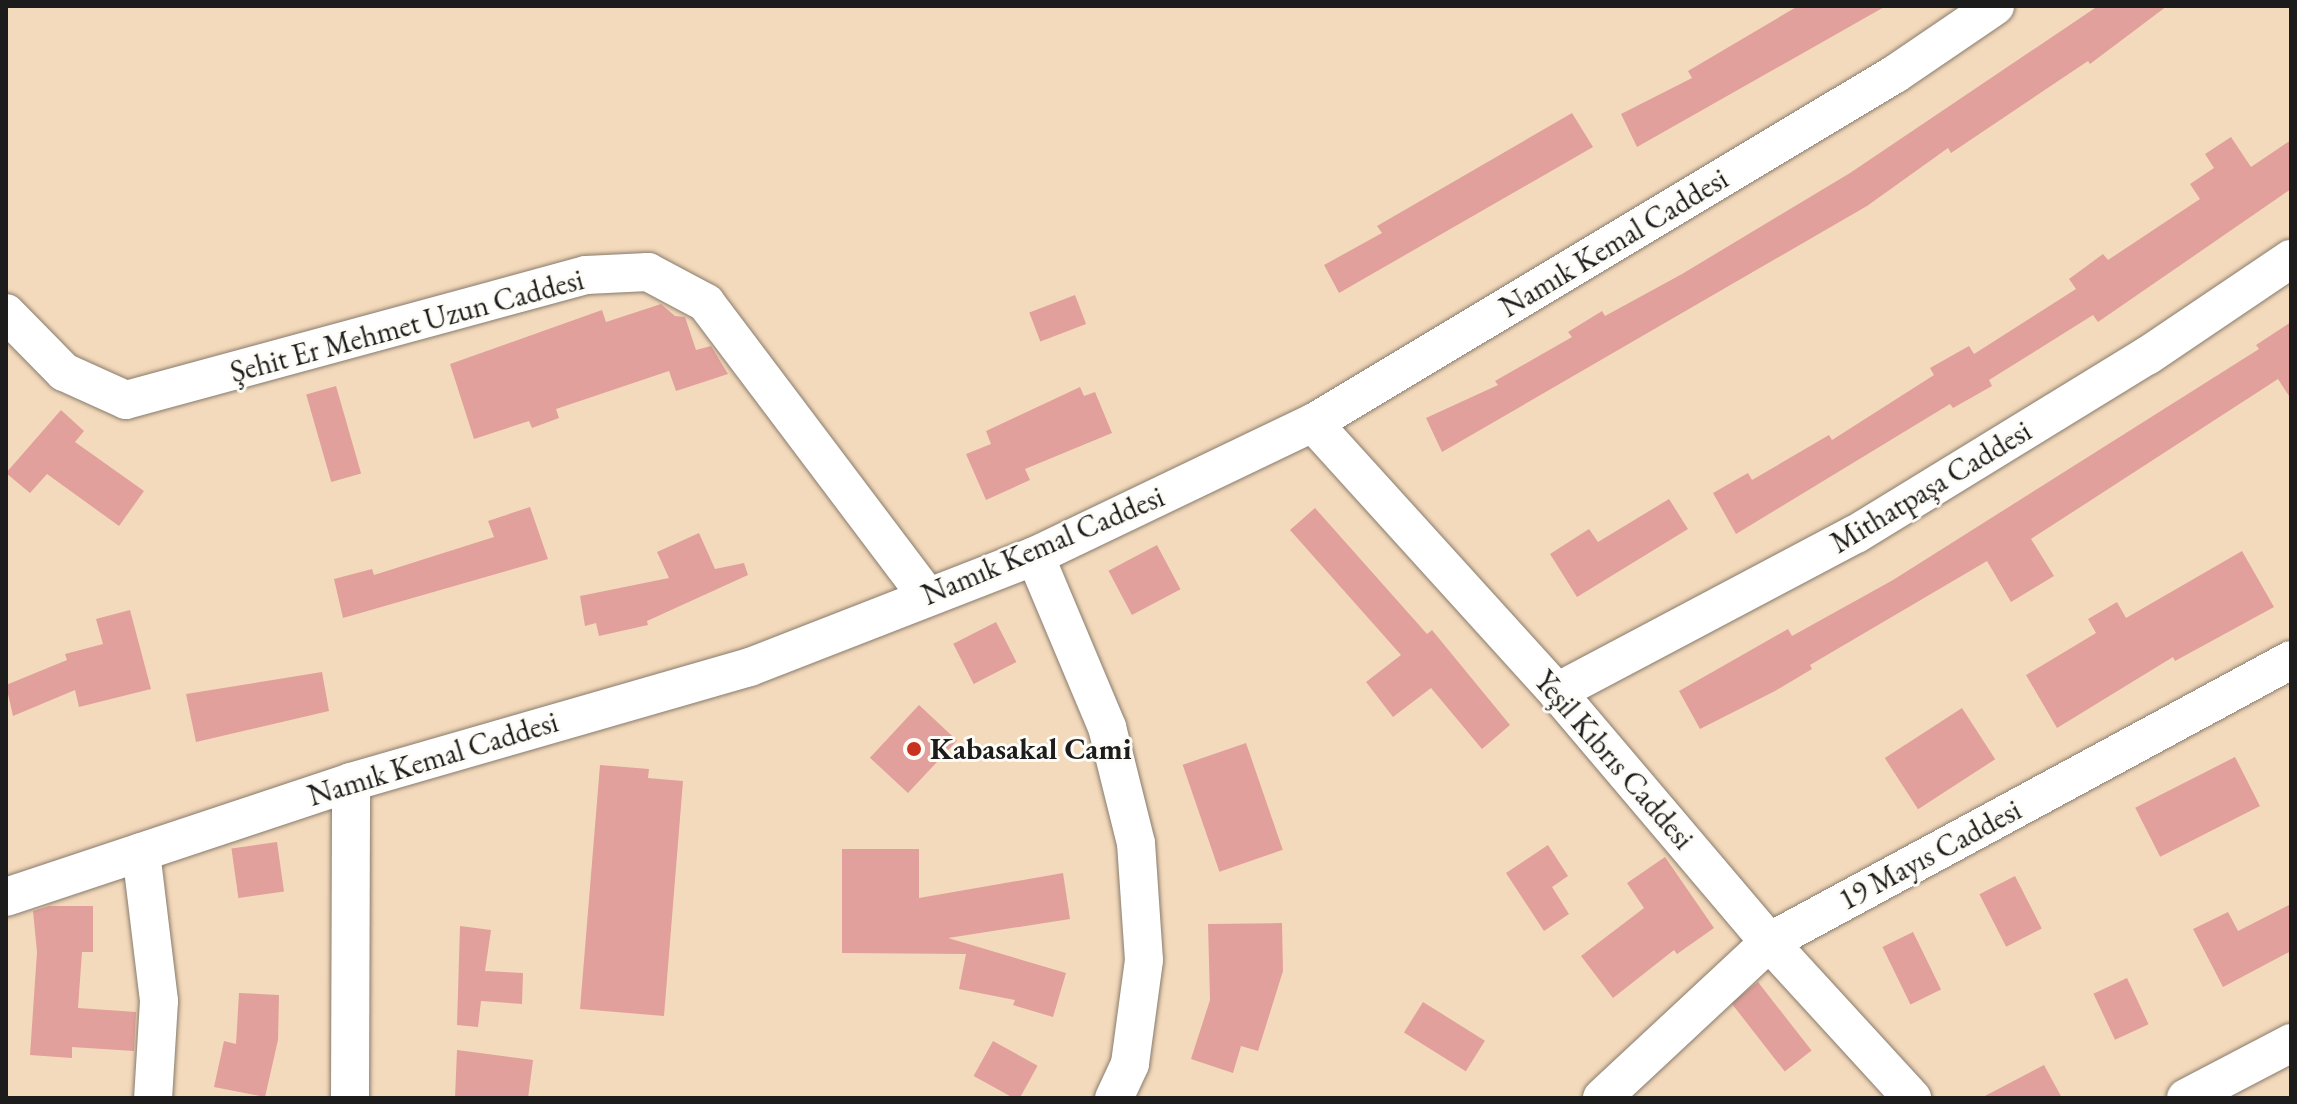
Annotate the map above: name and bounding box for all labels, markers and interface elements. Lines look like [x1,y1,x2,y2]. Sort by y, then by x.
street label: Namık Kemal Caddesi [1494,161,1734,325]
street label: Şehit Er Mehmet Uzun Caddesi [226,261,588,391]
street label: Mithatpaşa Caddesi [1824,413,2038,561]
street label: Namık Kemal Caddesi [917,479,1169,613]
street label: Yeşil Kıbrıs Caddesi [1527,663,1701,857]
street label: Namık Kemal Caddesi [304,704,562,814]
place label: Kabasakal Cami [930,731,1132,767]
marker: Kabasakal Cami [905,740,923,758]
street label: 19 Mayıs Caddesi [1833,792,2027,918]

